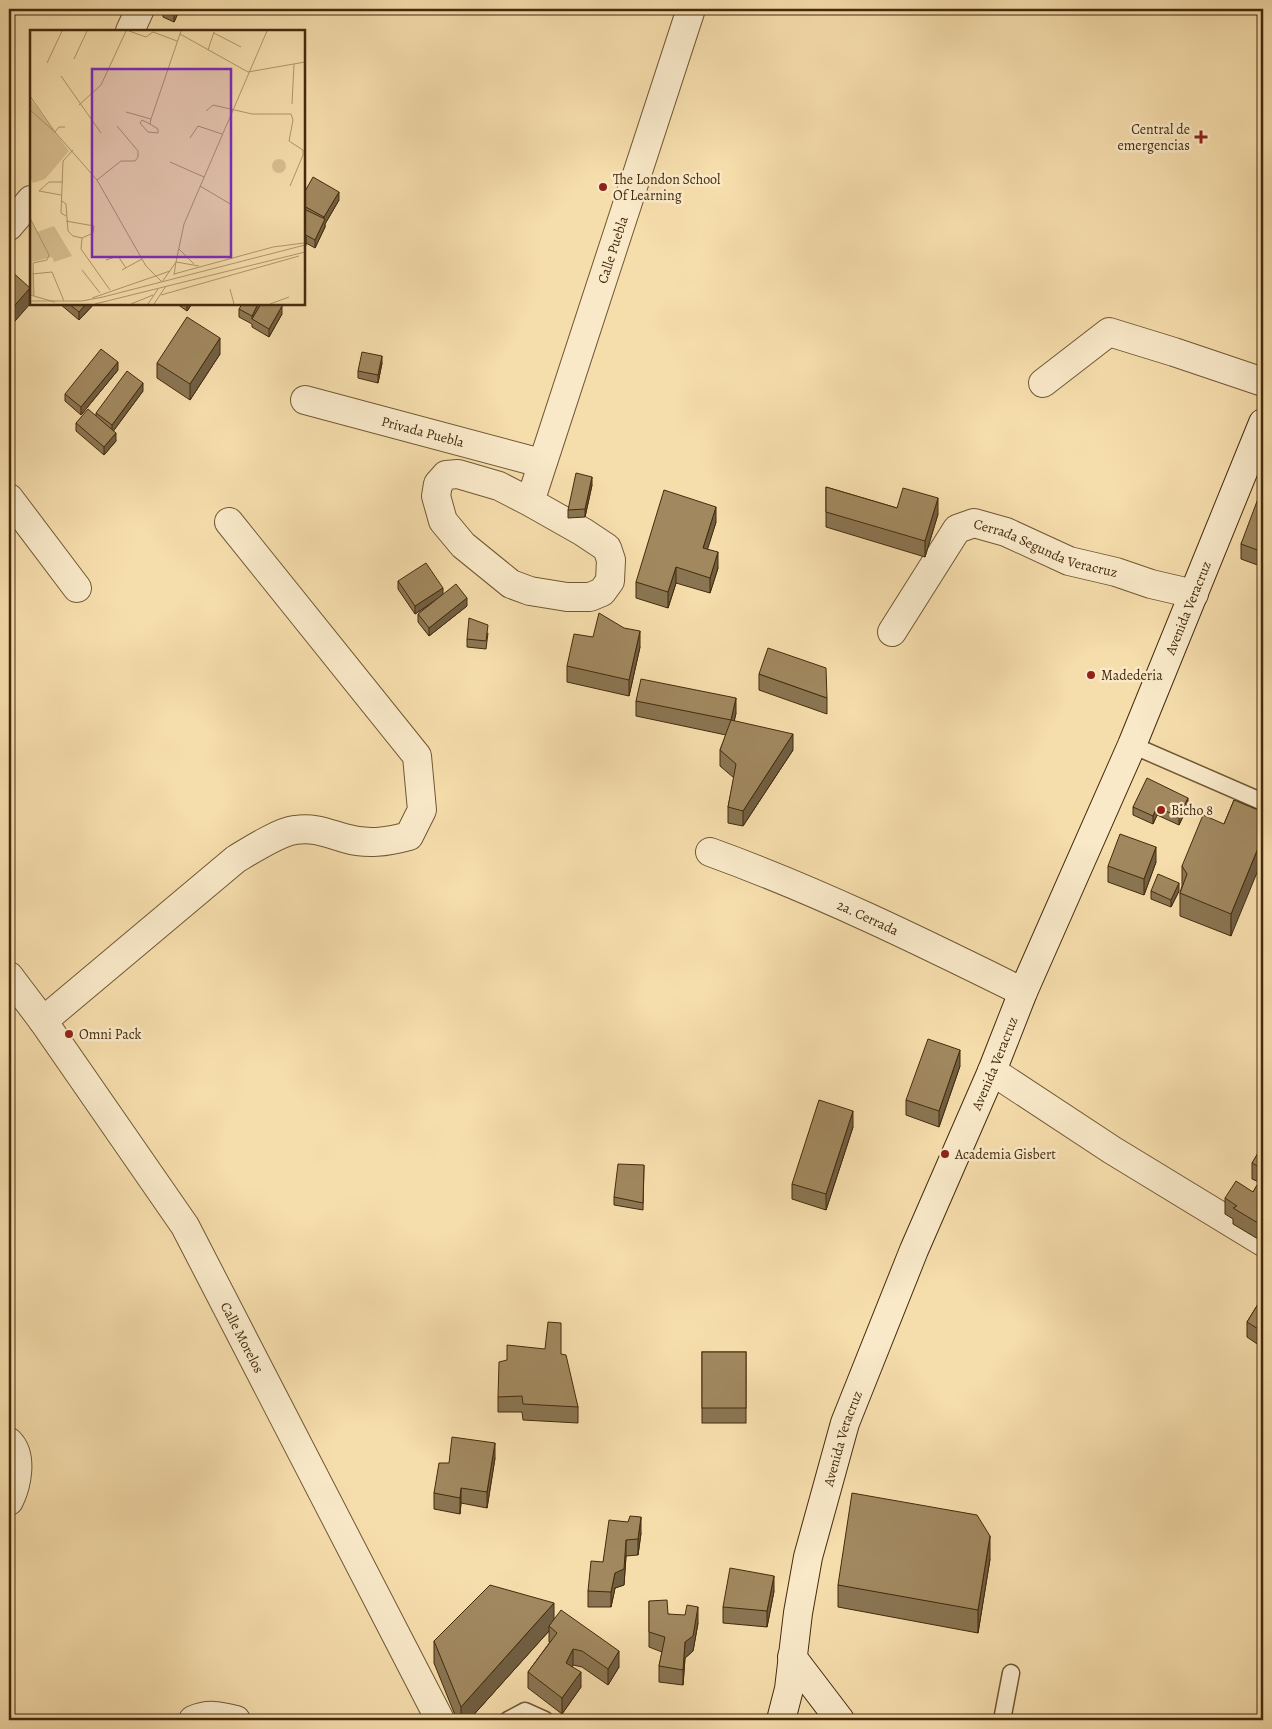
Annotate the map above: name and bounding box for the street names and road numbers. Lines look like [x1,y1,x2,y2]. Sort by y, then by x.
street label: Calle Puebla [592,213,632,286]
street label: Privada Puebla [379,411,467,452]
street label: Cerrada Segunda Veracruz [972,514,1119,582]
street label: Avenida Veracruz [1160,558,1215,658]
street label: 2a. Cerrada [834,895,902,940]
street label: Avenida Veracruz [966,1014,1022,1114]
street label: Calle Morelos [216,1299,269,1376]
street label: Avenida Veracruz [818,1388,867,1489]

